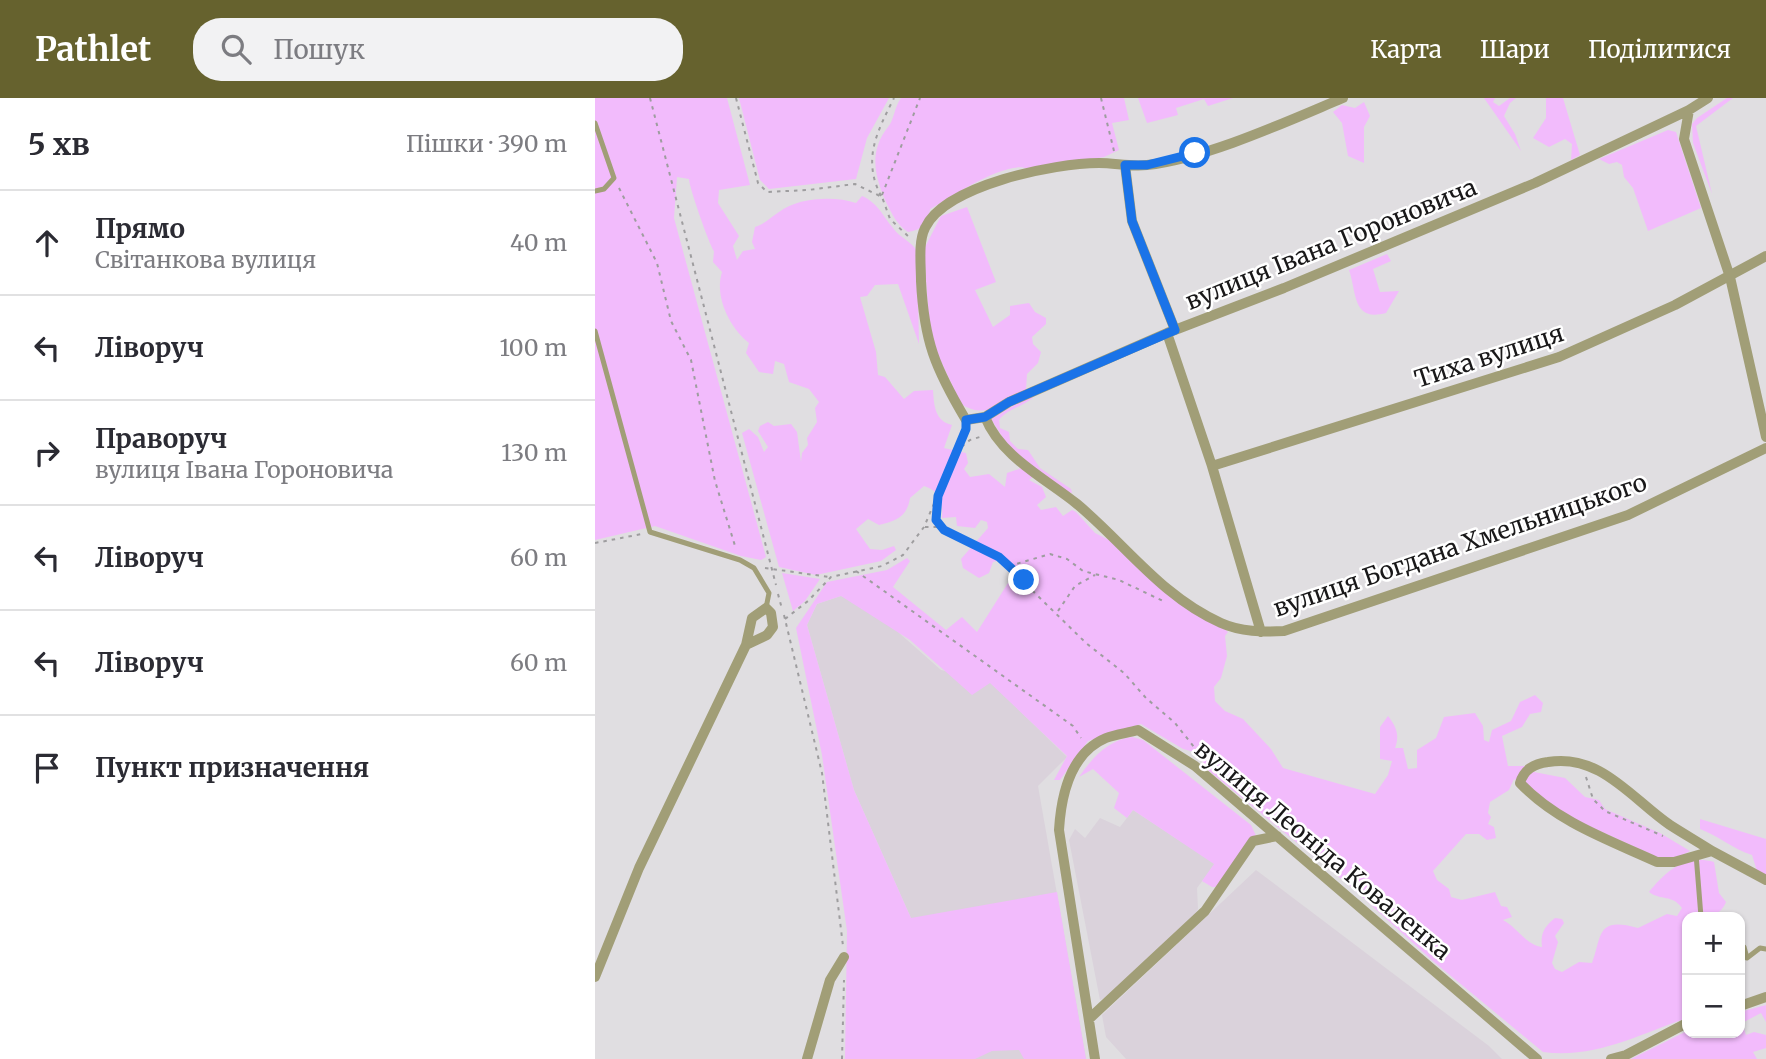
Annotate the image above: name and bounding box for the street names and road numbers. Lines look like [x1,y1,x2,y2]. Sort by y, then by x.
street label: вулиця Івана Гороновича [1181,171,1481,317]
street label: Тиха вулиця [1410,317,1568,395]
street label: вулиця Богдана Хмельницького [1269,466,1651,624]
street label: вулиця Леоніда Коваленка [1188,734,1458,967]

